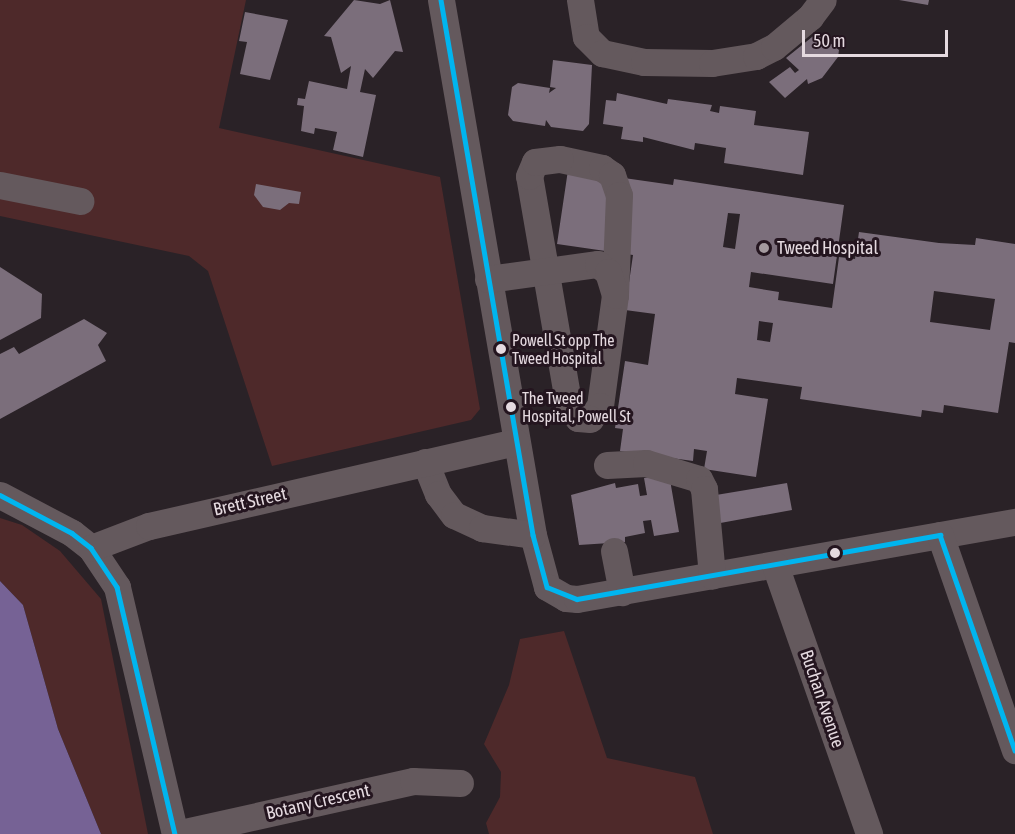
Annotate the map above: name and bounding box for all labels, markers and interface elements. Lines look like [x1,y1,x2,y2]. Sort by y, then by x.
scale bar [805,18,950,56]
text: 50 m [813,30,845,51]
place label: Tweed Hospital [777,237,878,259]
marker: Tweed Hospital [755,239,773,257]
place label: Powell St opp The Tweed Hospital [512,330,614,368]
marker: Powell St opp The Tweed Hospital [495,343,507,355]
place label: The Tweed Hospital, Powell St [522,388,631,426]
marker: The Tweed Hospital, Powell St [505,401,517,413]
street label: Brett Street [211,483,289,521]
unlabelled marker [829,547,841,559]
street label: Buchan Avenue [795,647,849,751]
street label: Botany Crescent [264,780,372,824]

